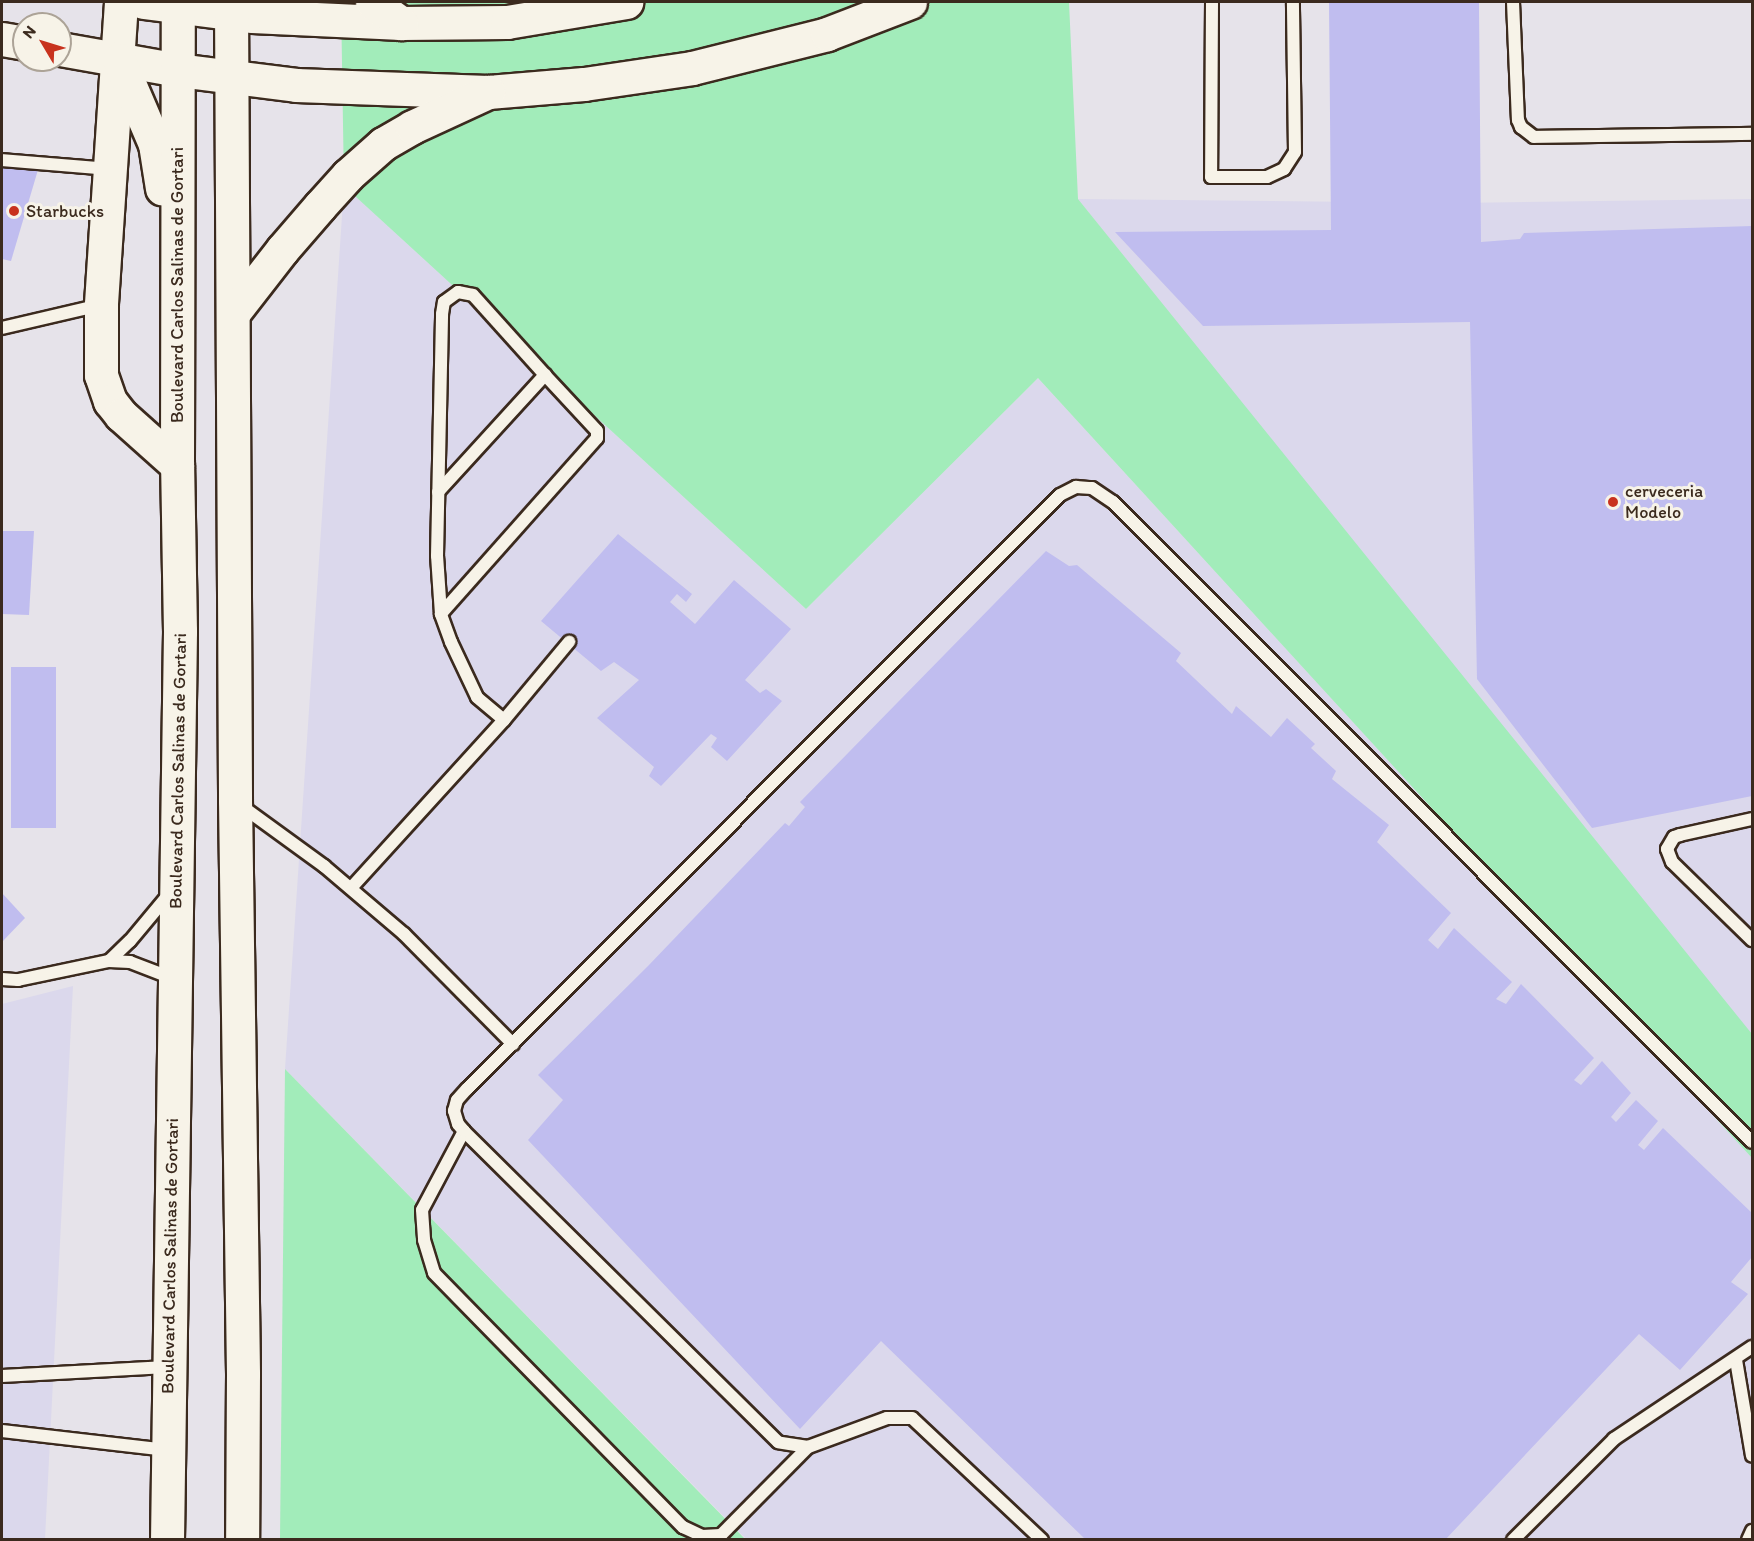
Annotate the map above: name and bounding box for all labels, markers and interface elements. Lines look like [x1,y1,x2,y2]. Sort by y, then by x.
north arrow [12,12,72,72]
text: N [18,22,40,42]
street label: Boulevard Carlos Salinas de Gortari [166,147,188,423]
place label: Starbucks [26,200,104,222]
marker: Starbucks [7,204,21,218]
place label: cerveceria Modelo [1625,481,1703,524]
marker: cerveceria Modelo [1606,495,1620,509]
street label: Boulevard Carlos Salinas de Gortari [165,633,191,909]
street label: Boulevard Carlos Salinas de Gortari [157,1118,183,1394]

